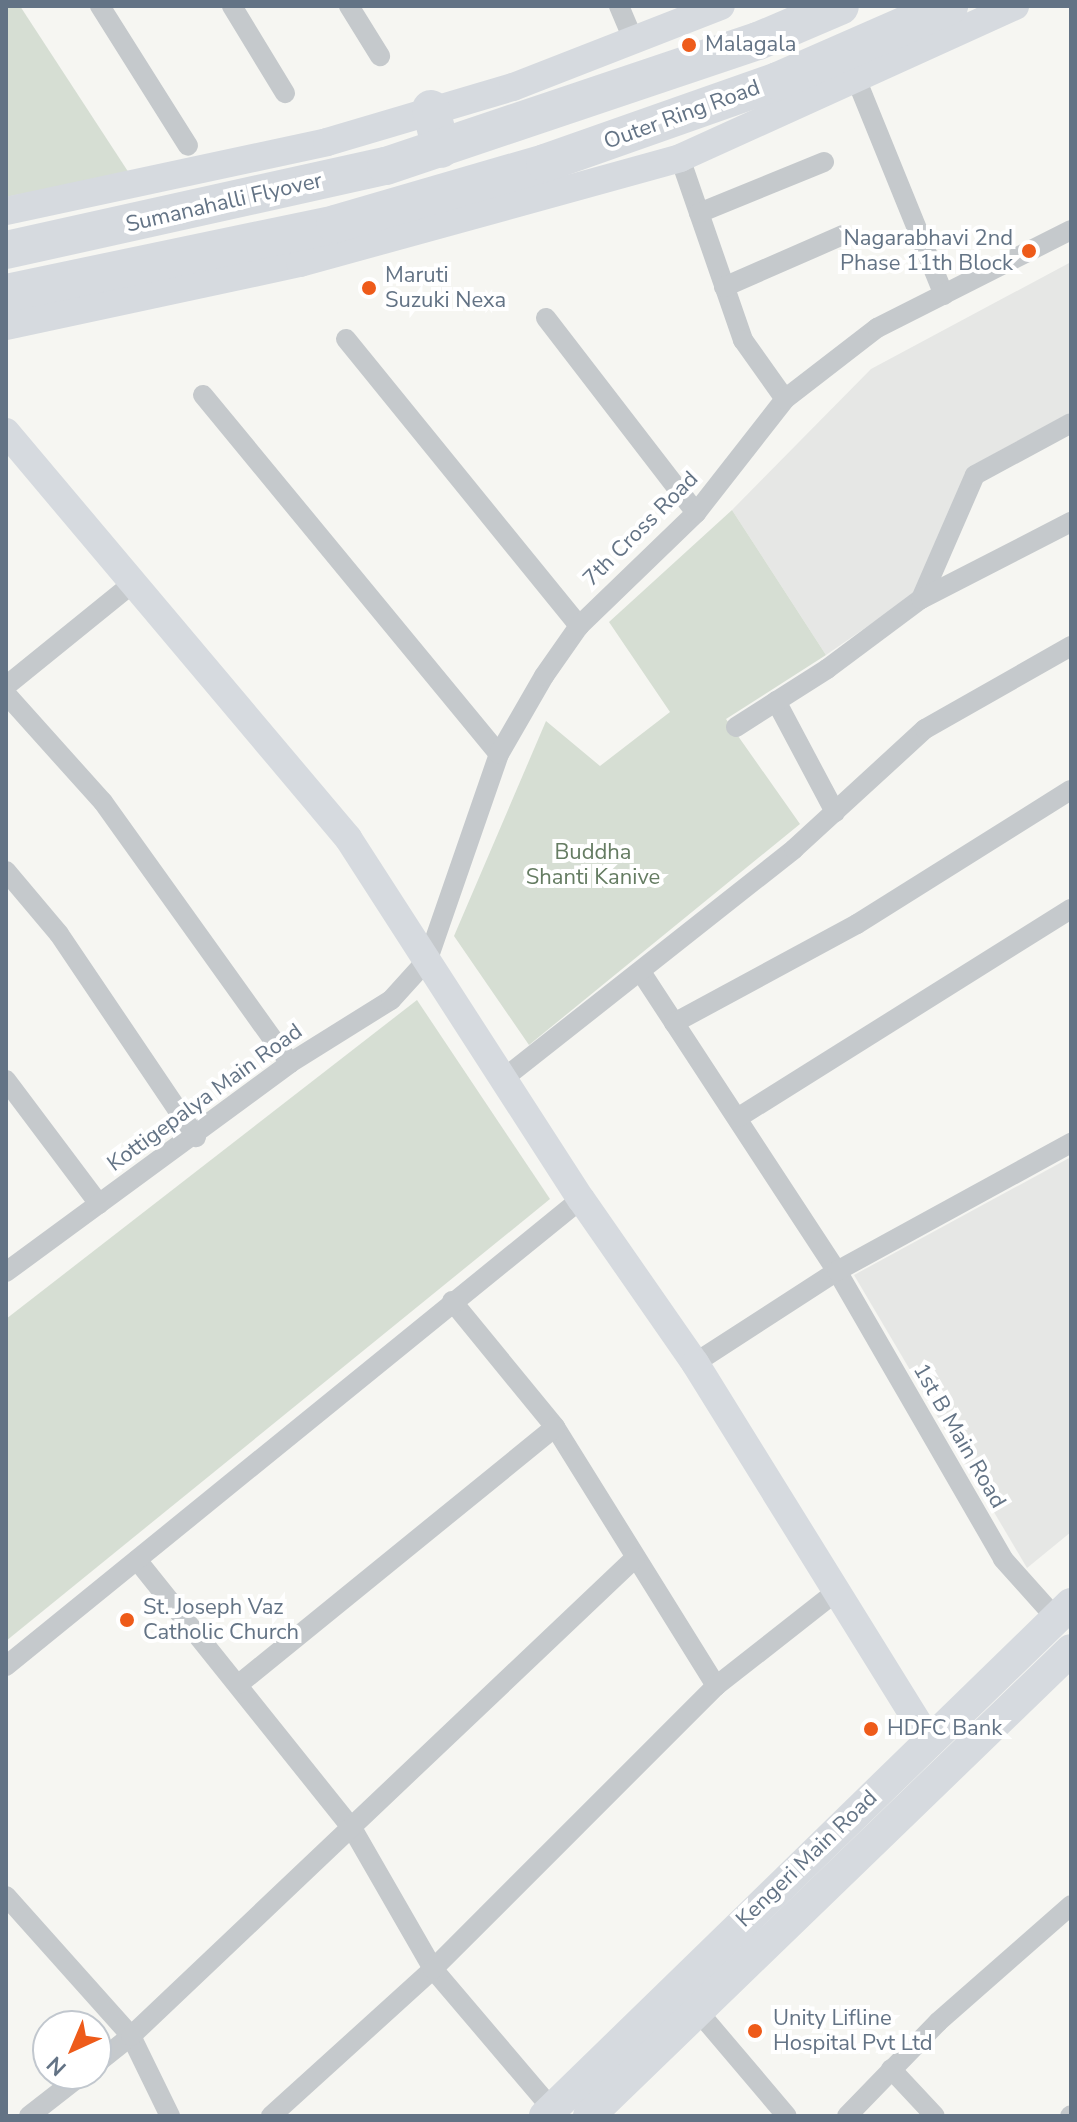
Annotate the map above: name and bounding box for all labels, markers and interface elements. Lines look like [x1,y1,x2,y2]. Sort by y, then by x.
place label: Malagala [705,32,796,58]
marker: Malagala [680,36,698,54]
street label: Outer Ring Road [600,75,764,155]
street label: Sumanahalli Flyover [123,168,325,238]
place label: Nagarabhavi 2nd Phase 11th Block [840,225,1013,276]
marker: Nagarabhavi 2nd Phase 11th Block [1020,242,1038,260]
place label: Maruti Suzuki Nexa [385,262,506,314]
marker: Maruti Suzuki Nexa [360,279,378,297]
street label: 7th Cross Road [578,466,704,592]
park label: Buddha Shanti Kanive [526,839,660,890]
street label: Kottigepalya Main Road [102,1018,308,1178]
street label: 1st B Main Road [907,1359,1011,1513]
place label: St. Joseph Vaz Catholic Church [143,1594,299,1646]
marker: St. Joseph Vaz Catholic Church [118,1611,136,1629]
place label: HDFC Bank [887,1716,1002,1742]
marker: HDFC Bank [862,1720,880,1738]
street label: Kengeri Main Road [731,1785,883,1933]
place label: Unity Lifline Hospital Pvt Ltd [773,2005,933,2056]
north arrow [32,2010,112,2090]
marker: Unity Lifline Hospital Pvt Ltd [744,2020,766,2042]
text: N [40,2049,73,2082]

